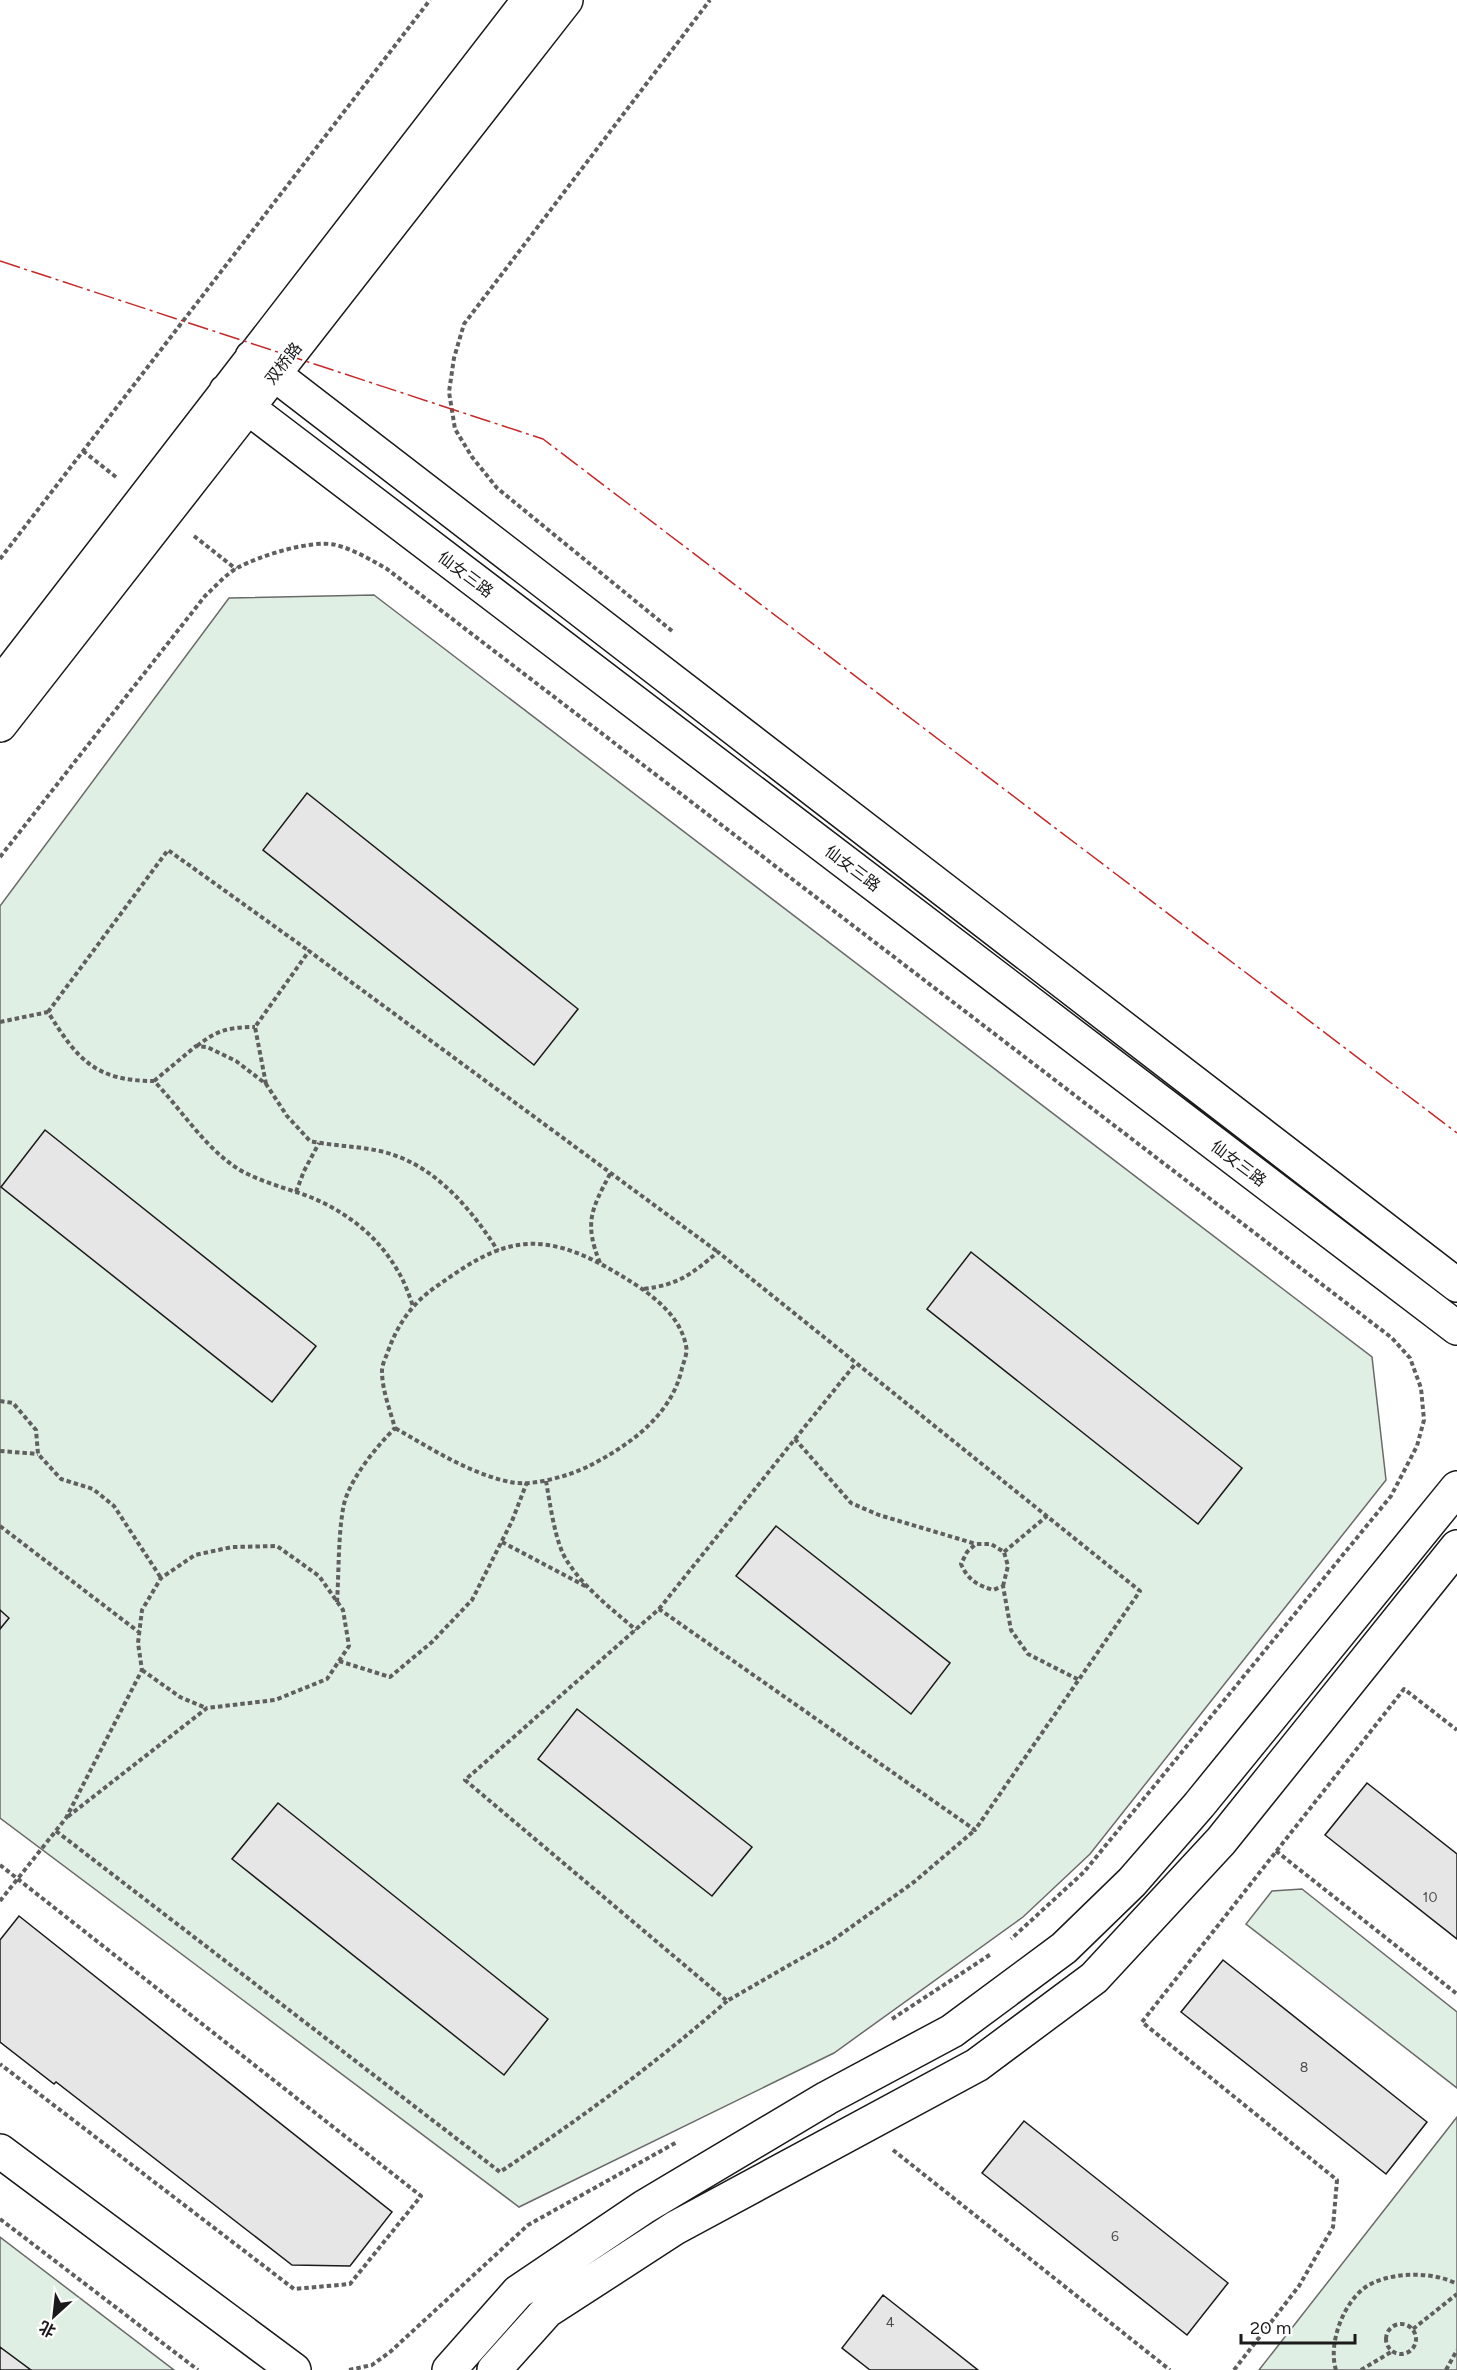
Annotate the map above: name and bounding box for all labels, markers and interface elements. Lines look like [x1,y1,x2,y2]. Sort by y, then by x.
street label: 双桥路 [261,339,306,388]
street label: 仙女三路 [434,548,497,601]
street label: 仙女三路 [821,842,884,895]
street label: 仙女三路 [1207,1137,1270,1190]
house number: 10 [1423,1889,1437,1906]
house number: 8 [1300,2059,1308,2076]
house number: 6 [1111,2228,1119,2245]
north arrow [24,2286,84,2346]
scale bar [1241,2307,1355,2345]
house number: 4 [886,2314,895,2331]
text: 北 [36,2317,59,2341]
text: 20 m [1250,2317,1291,2339]

